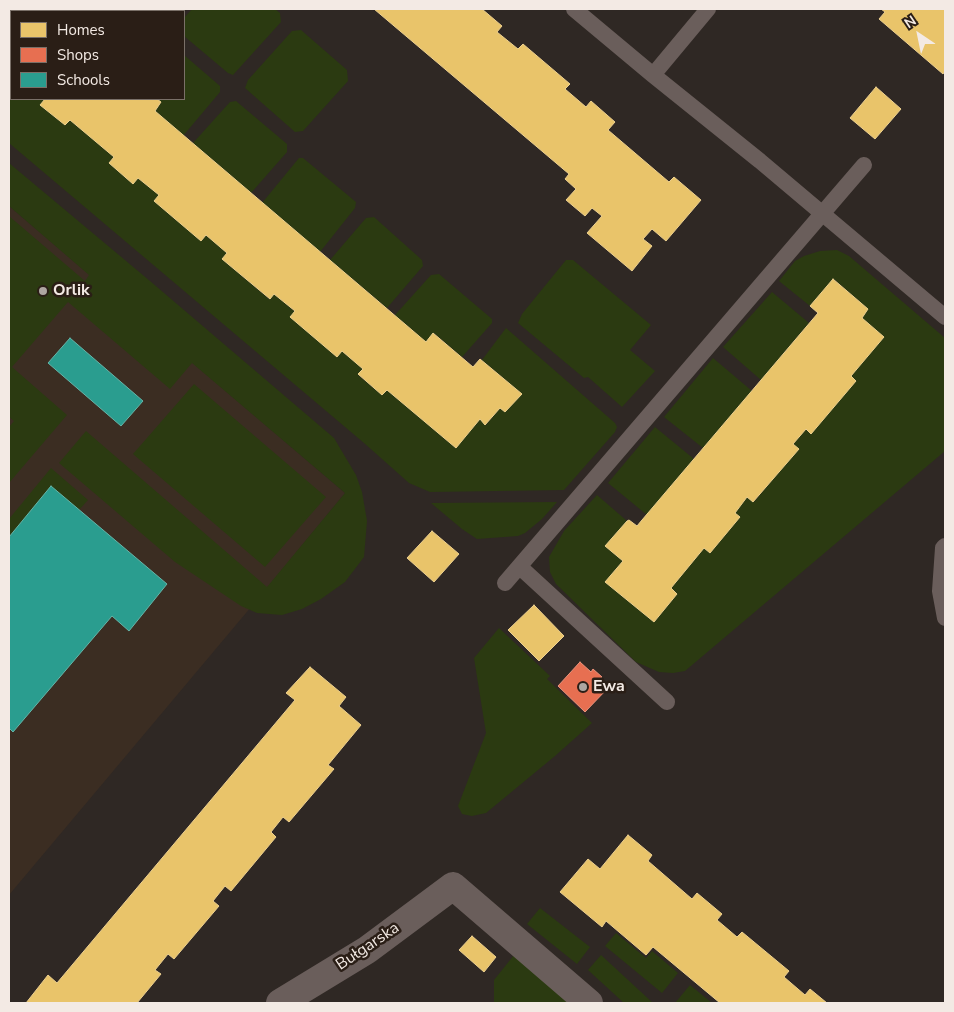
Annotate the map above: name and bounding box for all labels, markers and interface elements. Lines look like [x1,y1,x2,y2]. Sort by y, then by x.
legend [10,10,185,100]
north arrow [894,10,944,60]
text: N [901,11,920,33]
text: Homes [57,20,105,40]
text: Shops [57,45,99,65]
text: Schools [57,70,110,90]
place label: Orlik [53,281,90,301]
marker: Orlik [37,285,49,297]
place label: Ewa [593,677,625,697]
marker: Ewa [577,681,589,693]
street label: Bułgarska [333,919,403,975]

